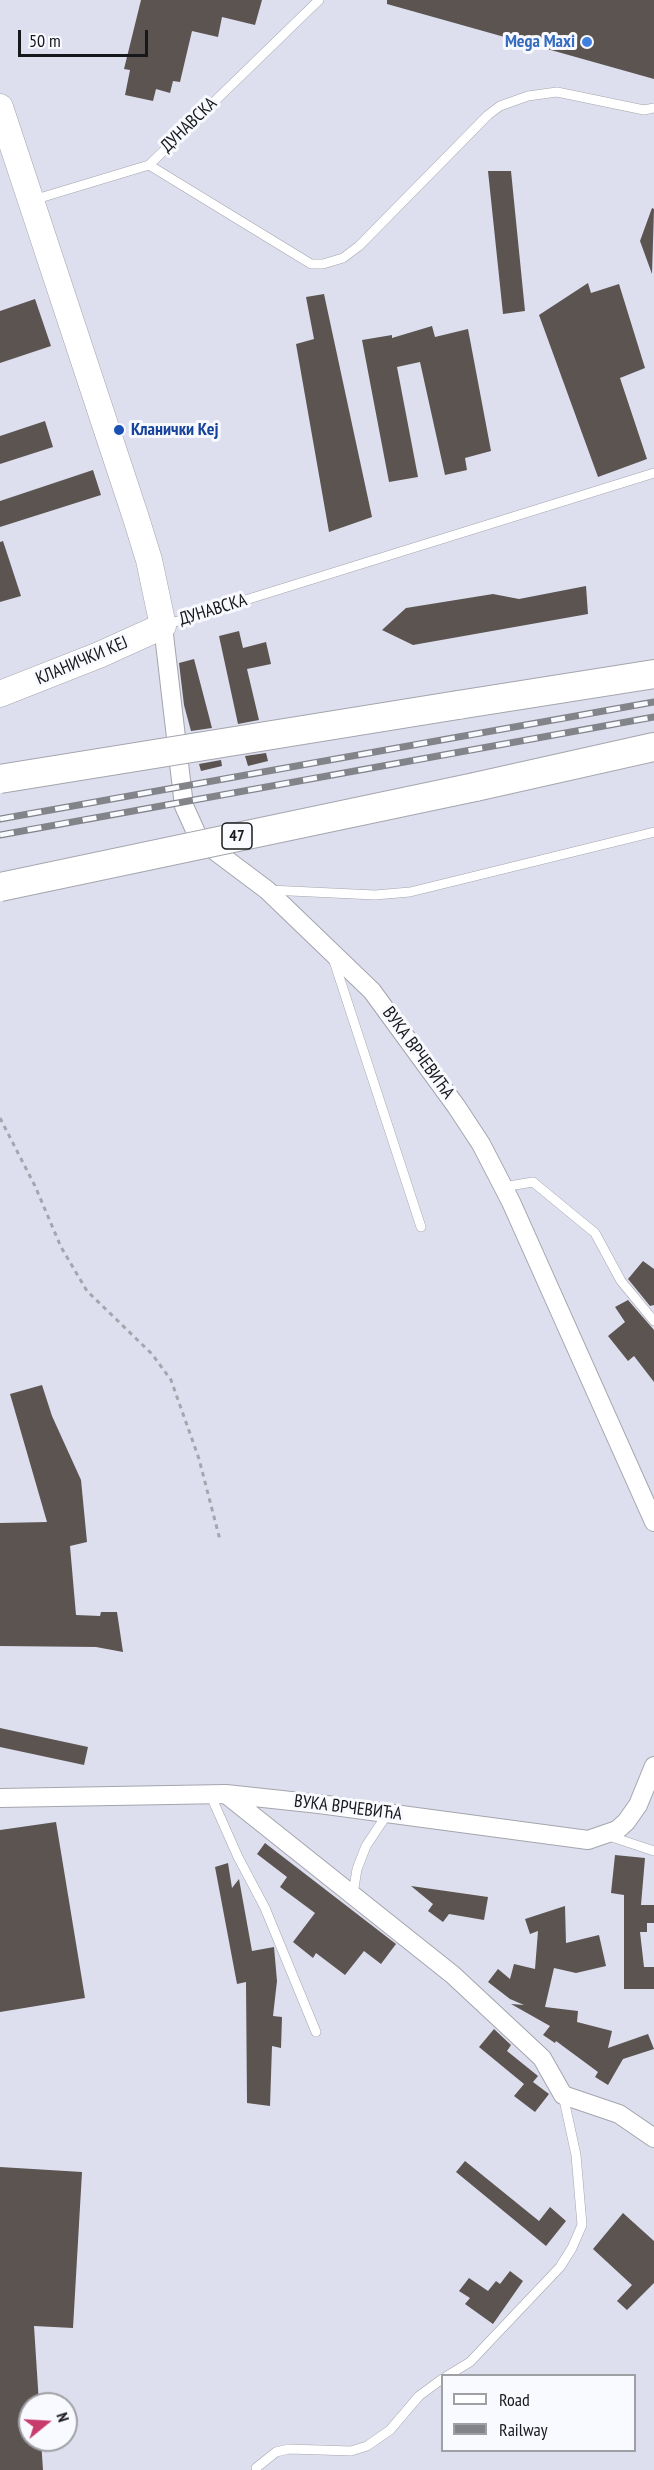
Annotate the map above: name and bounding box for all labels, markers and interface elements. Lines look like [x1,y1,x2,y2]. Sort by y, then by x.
scale bar [21,18,152,56]
text: 50 m [29,29,61,52]
place label: Mega Maxi [505,31,575,53]
marker: Mega Maxi [580,35,594,49]
street label: ДУНАВСКА [156,93,222,157]
place label: Кланички Кеј [131,419,218,441]
marker: Кланички Кеј [112,423,126,437]
street label: ДУНАВСКА [177,589,249,631]
street label: КЛАНИЧКИ КЕЈ [33,632,131,690]
road number: 47 [222,823,252,849]
street label: ВУКА ВРЧЕВИЋА [377,1003,459,1103]
street label: ВУКА ВРЧЕВИЋА [293,1791,403,1825]
legend [441,2374,636,2452]
text: Road [499,2388,530,2411]
north arrow [18,2392,78,2452]
text: N [52,2410,74,2424]
text: Railway [499,2418,548,2441]

